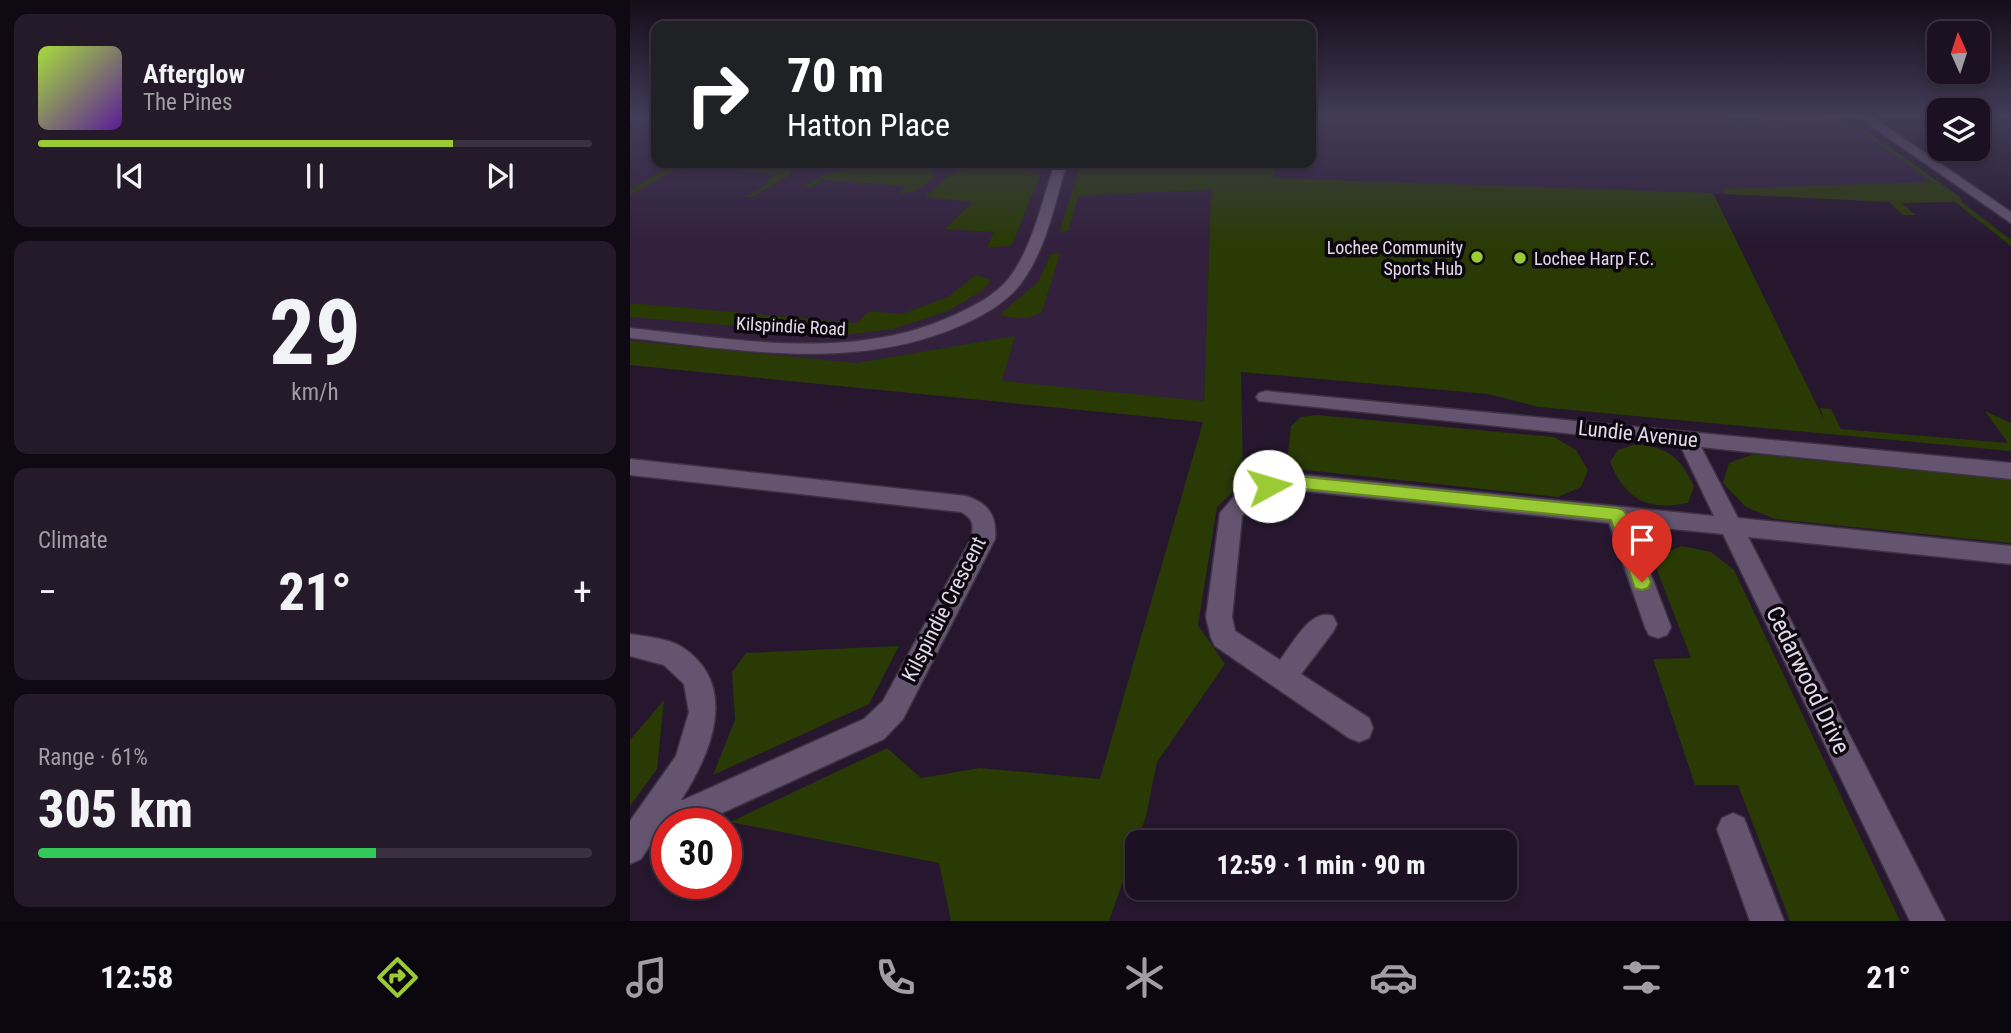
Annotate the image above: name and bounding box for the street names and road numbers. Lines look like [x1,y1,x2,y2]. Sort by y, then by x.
street label: Kilspindie Road [736,313,846,339]
street label: Lundie Avenue [1577,416,1699,452]
street label: Kilspindie Crescent [897,533,991,685]
street label: Cedarwood Drive [1760,602,1856,758]

